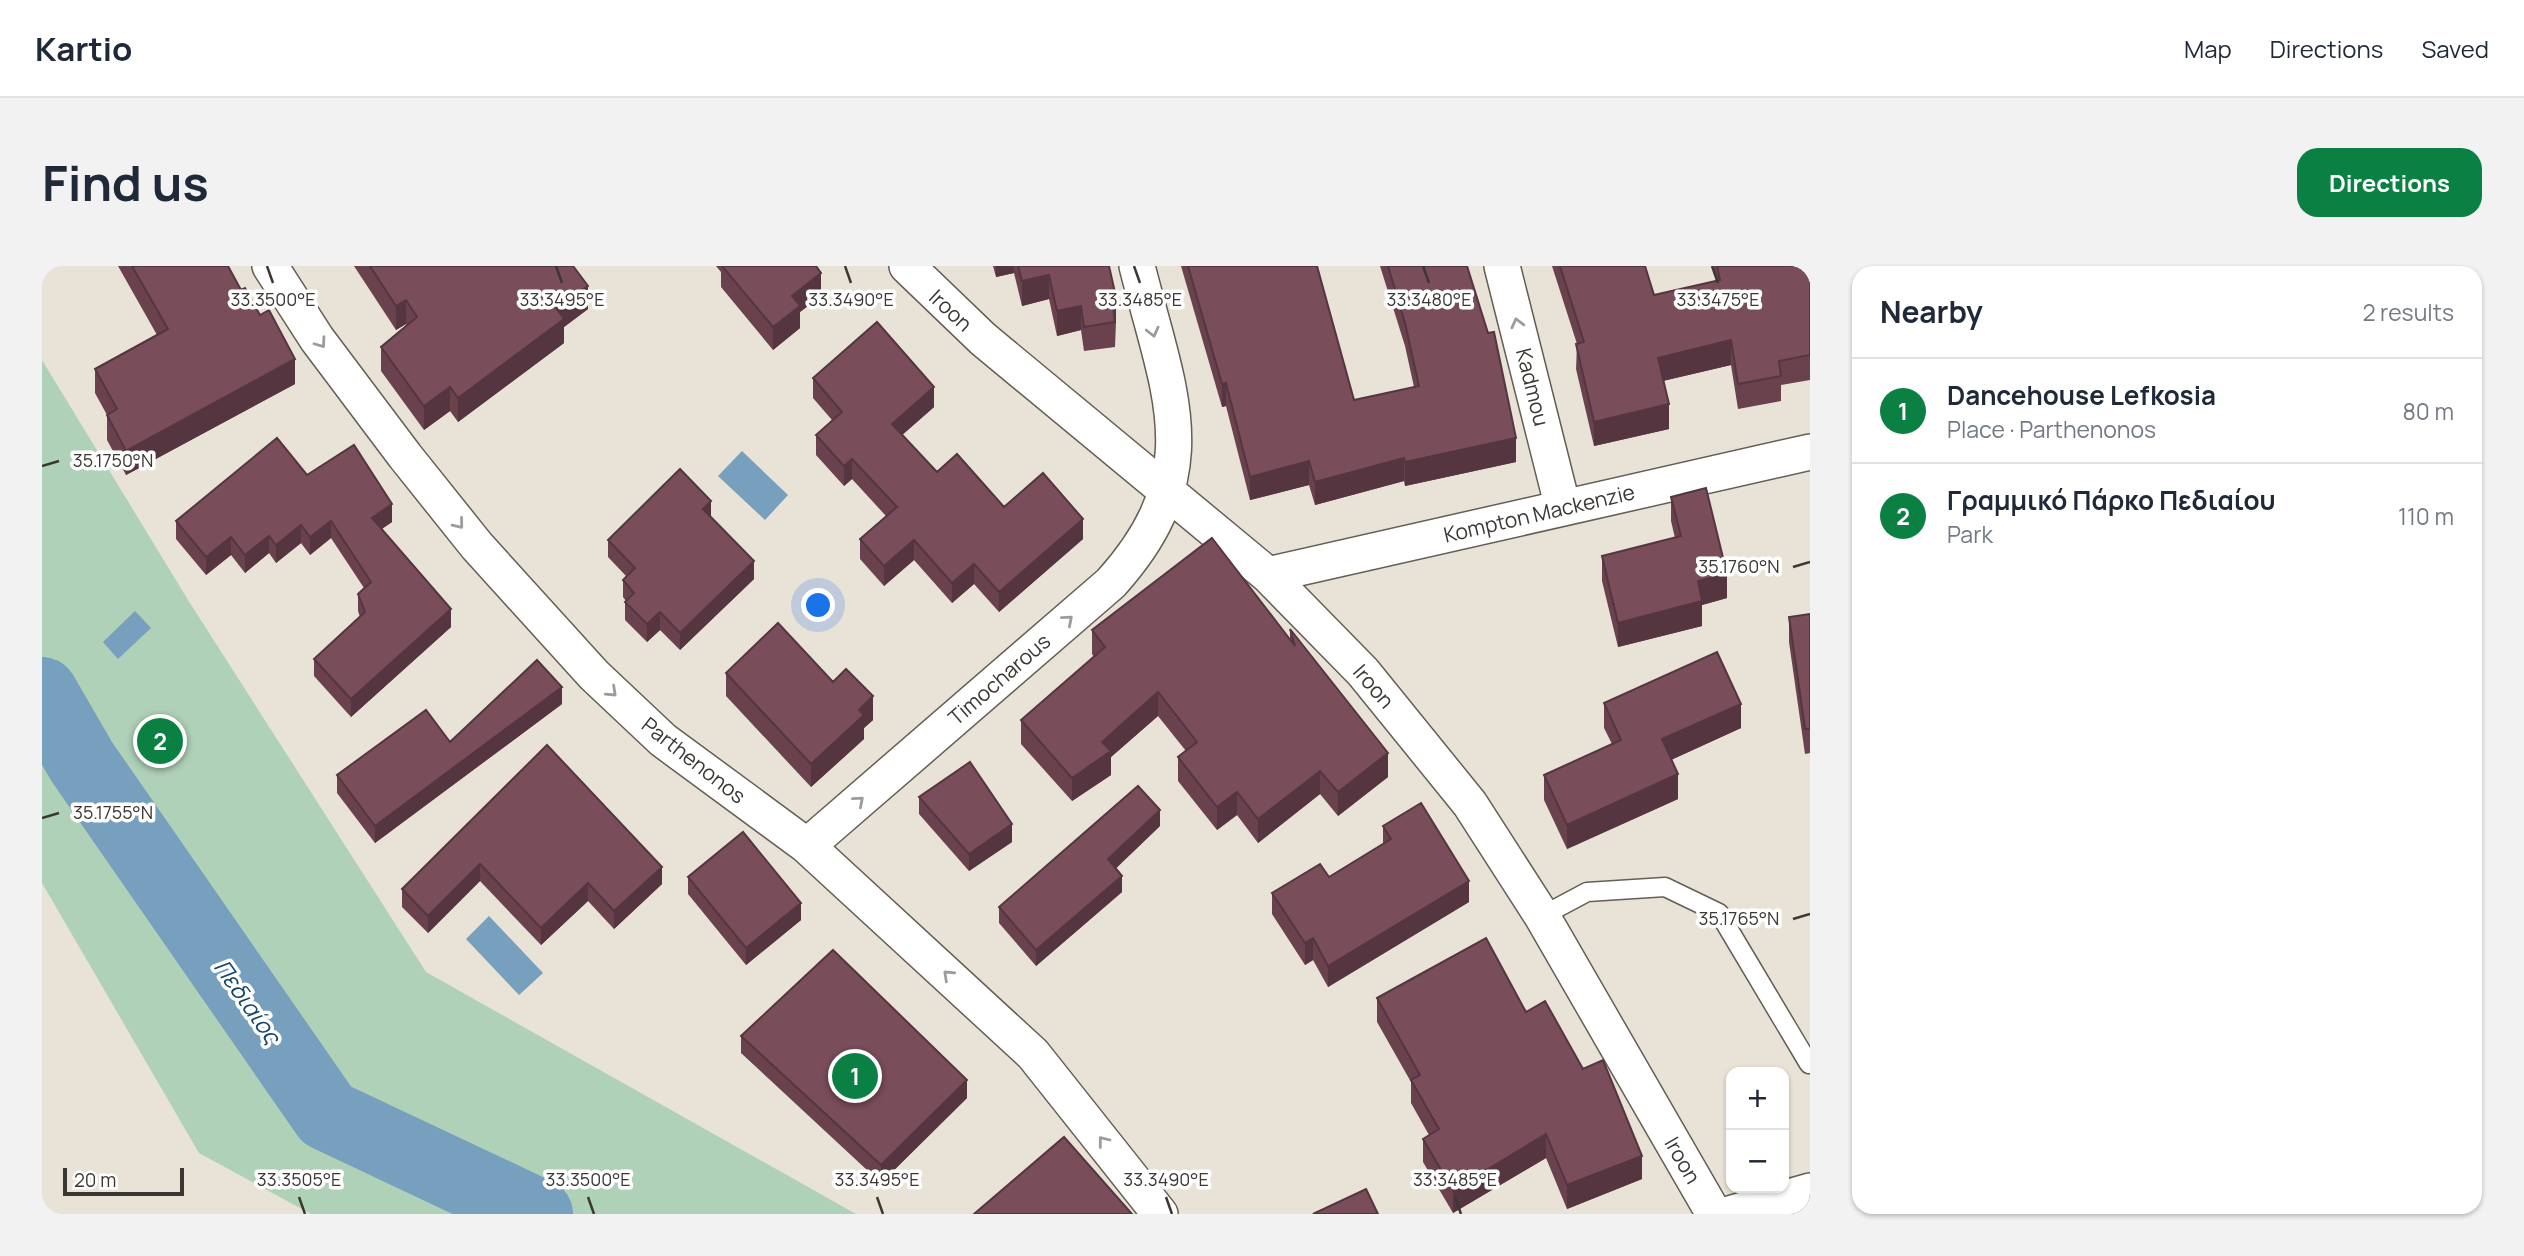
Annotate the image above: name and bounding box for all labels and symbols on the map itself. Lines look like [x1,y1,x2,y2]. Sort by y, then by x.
street label: Iroon [923,283,979,337]
text: 33.3500°E [230,287,316,311]
text: 33.3495°E [520,287,604,311]
text: 33.3490°E [808,287,894,311]
text: 33.3485°E [1098,287,1182,311]
text: 33.3480°E [1387,287,1471,311]
text: 33.3475°E [1677,287,1759,311]
one-way arrow [1511,317,1525,329]
one-way arrow [1145,326,1160,338]
one-way arrow [313,335,325,348]
street label: Kadmou [1510,345,1556,429]
text: 35.1750°N [73,448,153,472]
street label: Kompton Mackenzie [1441,477,1637,549]
one-way arrow [451,516,463,529]
text: 35.1760°N [1698,554,1780,578]
your location [801,588,835,622]
one-way arrow [1059,616,1072,628]
street label: Timocharous [942,627,1056,731]
street label: Iroon [1347,658,1401,714]
one-way arrow [604,683,617,696]
street label: Parthenonos [636,711,752,809]
pin: 2 [137,715,183,767]
one-way arrow [850,797,863,809]
text: 35.1755°N [73,800,153,824]
text: 35.1765°N [1699,906,1779,930]
water label: Πεδιαίος [207,952,290,1052]
one-way arrow [943,971,956,984]
pin: 1 [832,1050,878,1102]
street label: Iroon [1658,1132,1708,1188]
one-way arrow [1098,1137,1111,1149]
scale bar [63,1165,184,1197]
text: 33.3505°E [257,1167,341,1191]
text: 33.3500°E [545,1167,631,1191]
text: 33.3495°E [835,1167,919,1191]
text: 33.3490°E [1123,1167,1209,1191]
text: 33.3485°E [1413,1167,1497,1191]

